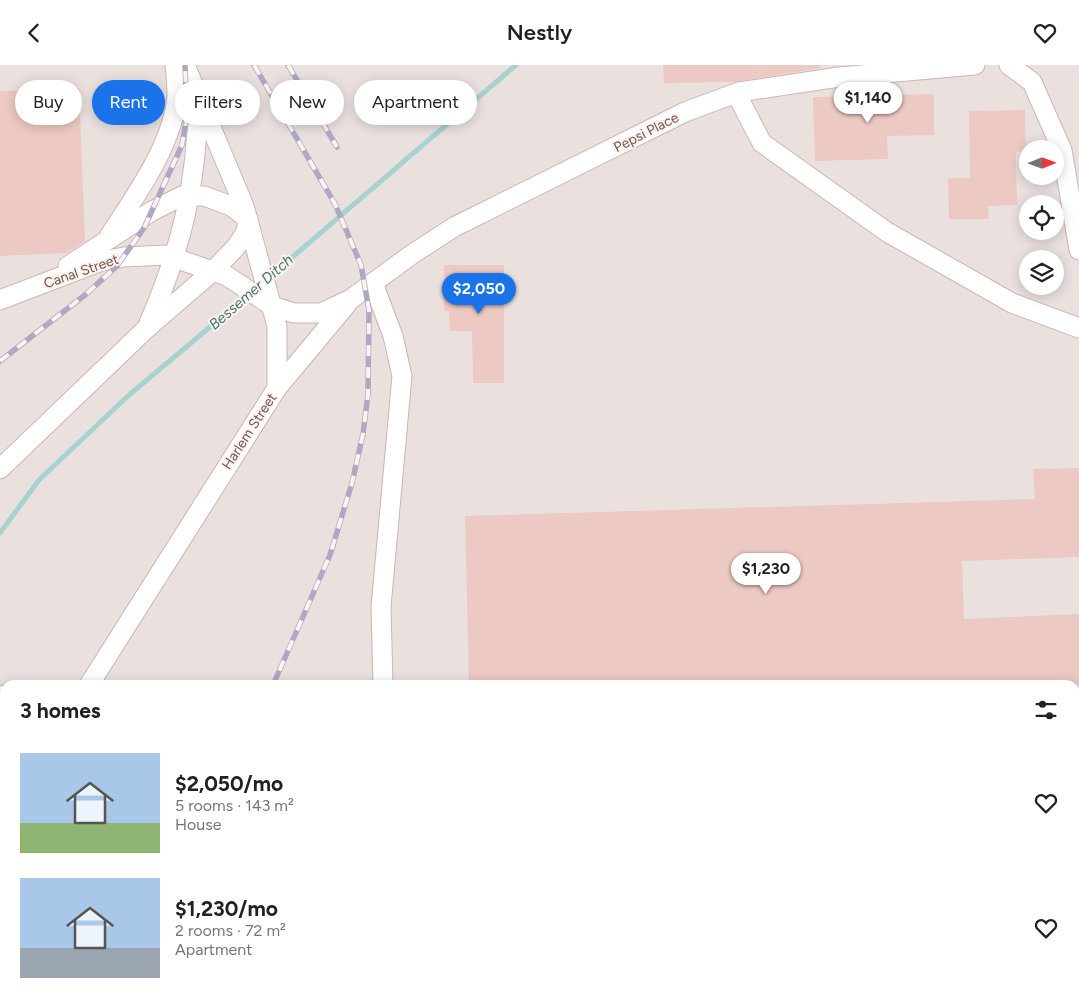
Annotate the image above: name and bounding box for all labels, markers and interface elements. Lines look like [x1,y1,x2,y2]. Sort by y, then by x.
icon: back [20,19,48,47]
text: Nestly [507,19,572,46]
icon: heart [1031,19,1059,47]
chip: Buy [15,80,82,125]
chip: Rent [92,80,165,125]
chip: Filters [175,80,260,125]
chip: New [270,80,344,125]
chip: Apartment [354,80,477,125]
pin: $1,140 [827,82,909,124]
text: $1,140 [845,88,891,107]
street label: Pepsi Place [611,109,682,156]
north arrow [1019,140,1064,185]
map controls [1019,140,1064,295]
button: locate [1019,195,1064,240]
button: layers [1019,250,1064,295]
street label: Canal Street [42,251,121,292]
water label: Bessemer Ditch [205,251,297,333]
pin: $2,050 [438,273,520,315]
text: $2,050 [453,279,505,298]
street label: Harlem Street [218,390,280,473]
pin: $1,230 [725,553,807,595]
text: $1,230 [742,559,790,578]
icon: filters [1032,696,1060,724]
text: 3 homes [20,698,101,723]
text: $2,050/mo [175,771,283,796]
icon: home [60,773,120,833]
icon: heart [1032,789,1060,817]
text: 5 rooms · 143 m² [175,796,294,815]
text: House [175,815,221,834]
text: $1,230/mo [175,896,278,921]
icon: home [60,898,120,958]
icon: heart [1032,914,1060,942]
text: 2 rooms · 72 m² [175,921,286,940]
text: Apartment [175,940,252,959]

